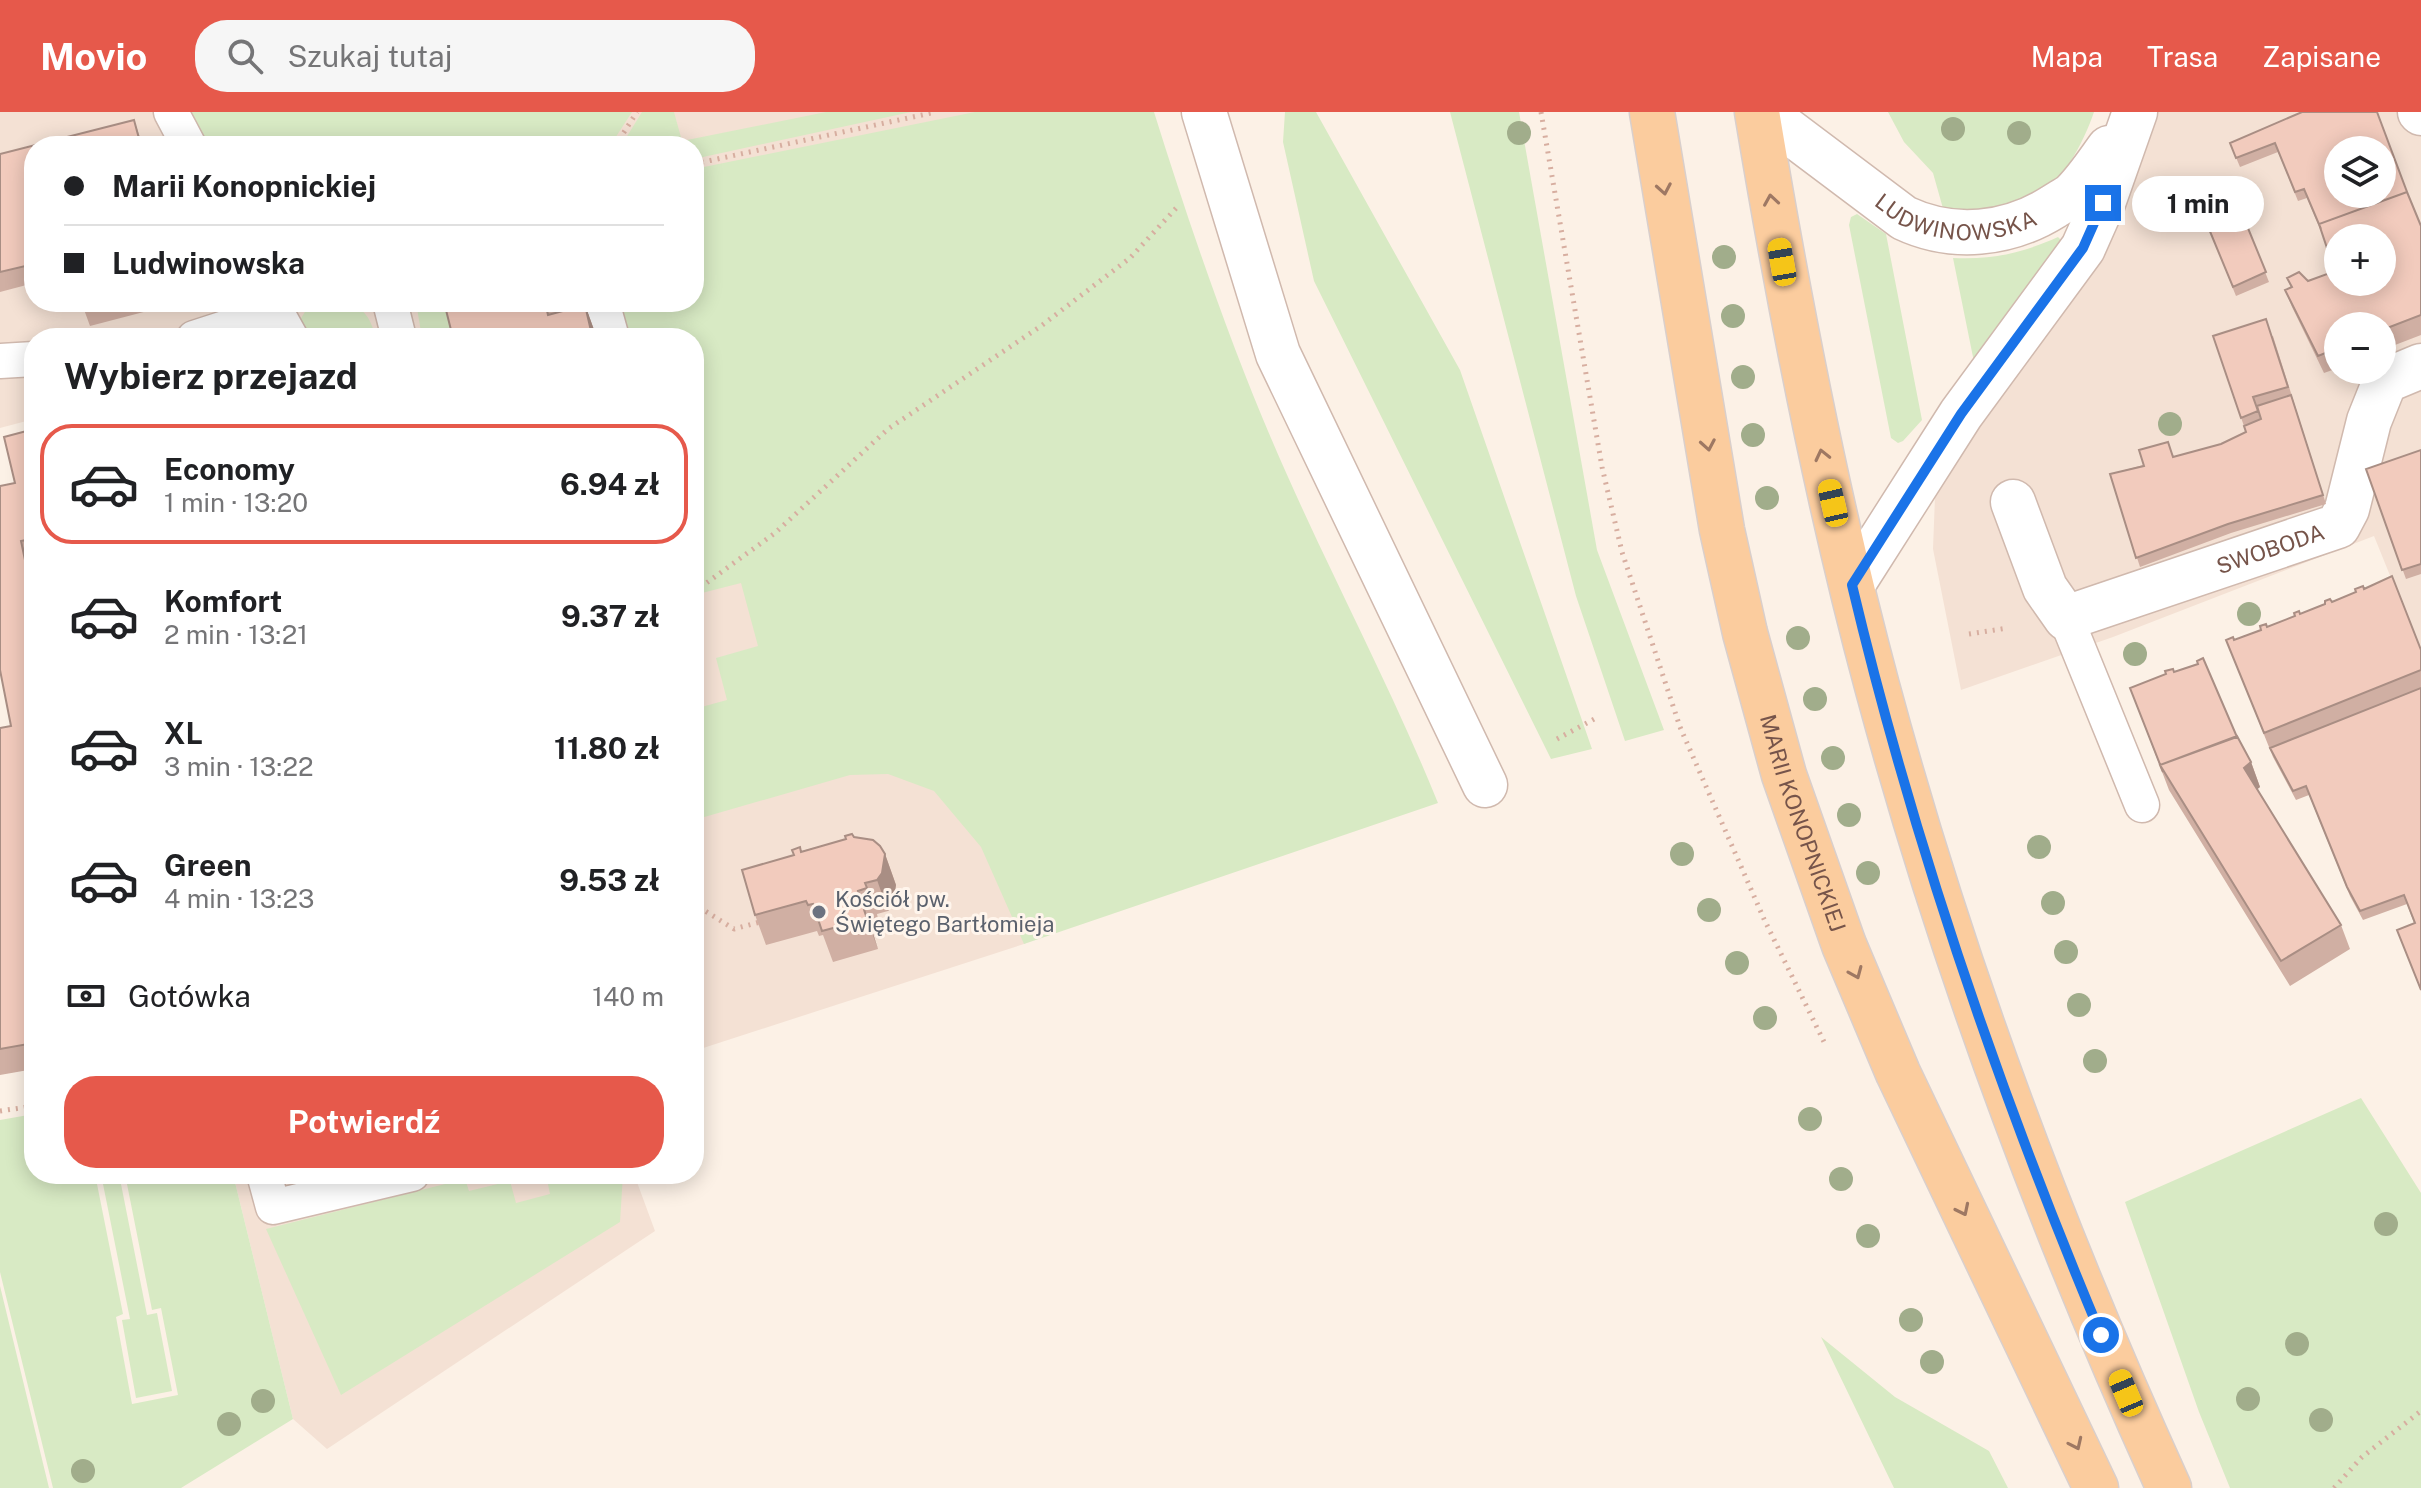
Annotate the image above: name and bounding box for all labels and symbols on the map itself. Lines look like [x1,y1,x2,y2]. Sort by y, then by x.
callout: 1 min [2131,175,2263,231]
one-way arrow [1655,182,1672,196]
route end [2085,185,2121,221]
street label: LUDWINOWSKA [1870,188,2040,245]
one-way arrow [1764,193,1781,207]
car [1766,236,1798,288]
one-way arrow [1698,438,1715,452]
one-way arrow [1814,448,1831,462]
car [1816,477,1850,529]
street label: SWOBODA [2213,519,2328,579]
street label: MARII KONOPNICKIEJ [1755,711,1851,935]
place label: Kościół pw. Świętego Bartłomieja [835,886,1054,937]
marker: Kościół pw. Świętego Bartłomieja [810,903,828,921]
one-way arrow [1846,965,1862,979]
one-way arrow [1953,1202,1969,1216]
route start [2083,1317,2119,1353]
car [2106,1366,2146,1420]
one-way arrow [2066,1436,2082,1450]

